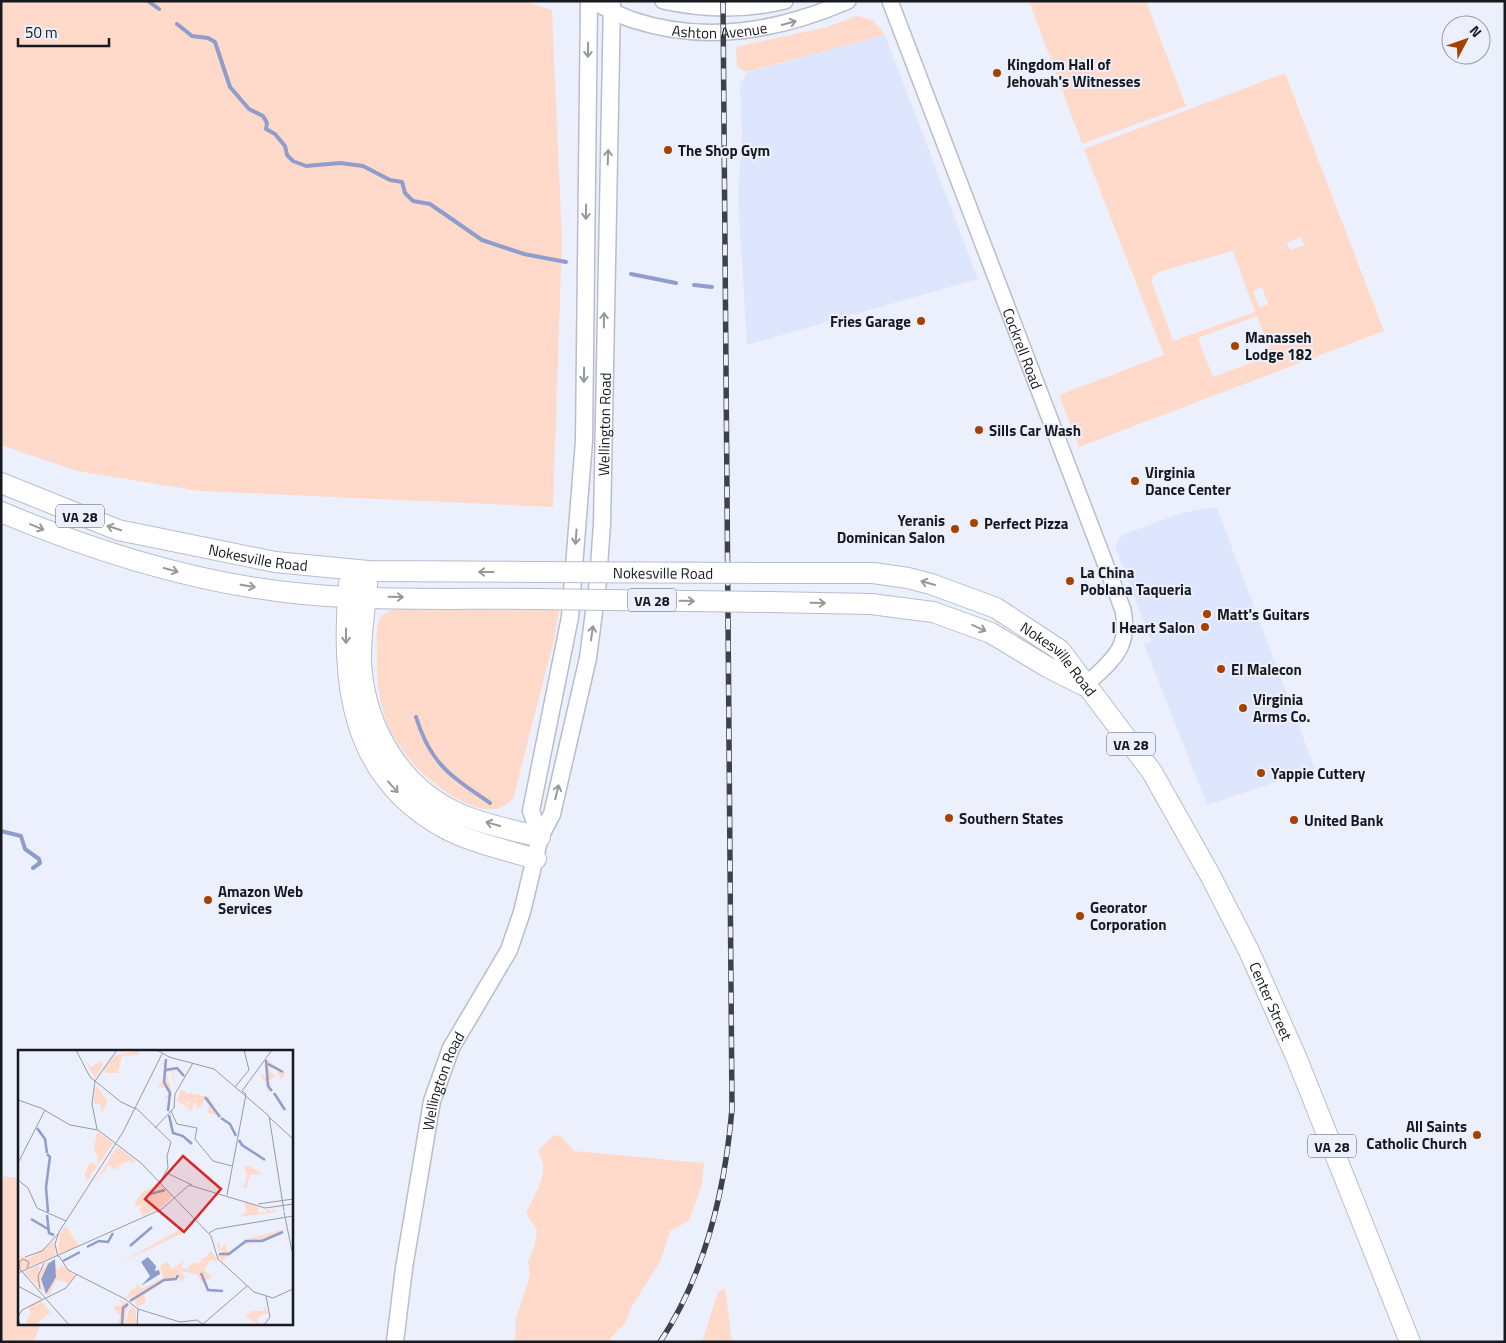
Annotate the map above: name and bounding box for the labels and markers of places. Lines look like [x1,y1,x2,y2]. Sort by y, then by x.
place label: Kingdom Hall of Jehovah's Witnesses [1007,53,1141,93]
marker: Kingdom Hall of Jehovah's Witnesses [991,67,1003,79]
place label: The Shop Gym [678,139,770,162]
marker: The Shop Gym [662,144,674,156]
place label: Fries Garage [830,310,911,333]
marker: Fries Garage [915,315,927,327]
place label: Manasseh Lodge 182 [1245,326,1312,366]
marker: Manasseh Lodge 182 [1229,340,1241,352]
place label: Sills Car Wash [989,419,1081,442]
marker: Sills Car Wash [973,424,985,436]
place label: Virginia Dance Center [1145,461,1231,501]
marker: Virginia Dance Center [1129,475,1141,487]
place label: Yeranis Dominican Salon [837,509,945,549]
place label: Perfect Pizza [984,512,1069,535]
marker: Perfect Pizza [968,517,980,529]
marker: Yeranis Dominican Salon [949,523,961,535]
place label: La China Poblana Taqueria [1080,561,1192,601]
marker: La China Poblana Taqueria [1064,575,1076,587]
place label: Matt's Guitars [1217,603,1310,626]
marker: Matt's Guitars [1201,608,1213,620]
place label: I Heart Salon [1112,616,1195,639]
marker: I Heart Salon [1199,621,1211,633]
place label: El Malecon [1231,658,1302,681]
marker: El Malecon [1215,663,1227,675]
place label: Virginia Arms Co. [1253,688,1310,728]
marker: Virginia Arms Co. [1237,702,1249,714]
place label: Yappie Cuttery [1271,762,1366,785]
marker: Yappie Cuttery [1255,767,1267,779]
place label: Southern States [959,807,1063,830]
place label: United Bank [1304,809,1384,832]
marker: Southern States [943,812,955,824]
marker: United Bank [1288,814,1300,826]
place label: Amazon Web Services [218,880,303,920]
marker: Amazon Web Services [202,894,214,906]
place label: Georator Corporation [1090,896,1167,936]
marker: Georator Corporation [1074,910,1086,922]
place label: All Saints Catholic Church [1366,1115,1467,1155]
marker: All Saints Catholic Church [1471,1129,1483,1141]

